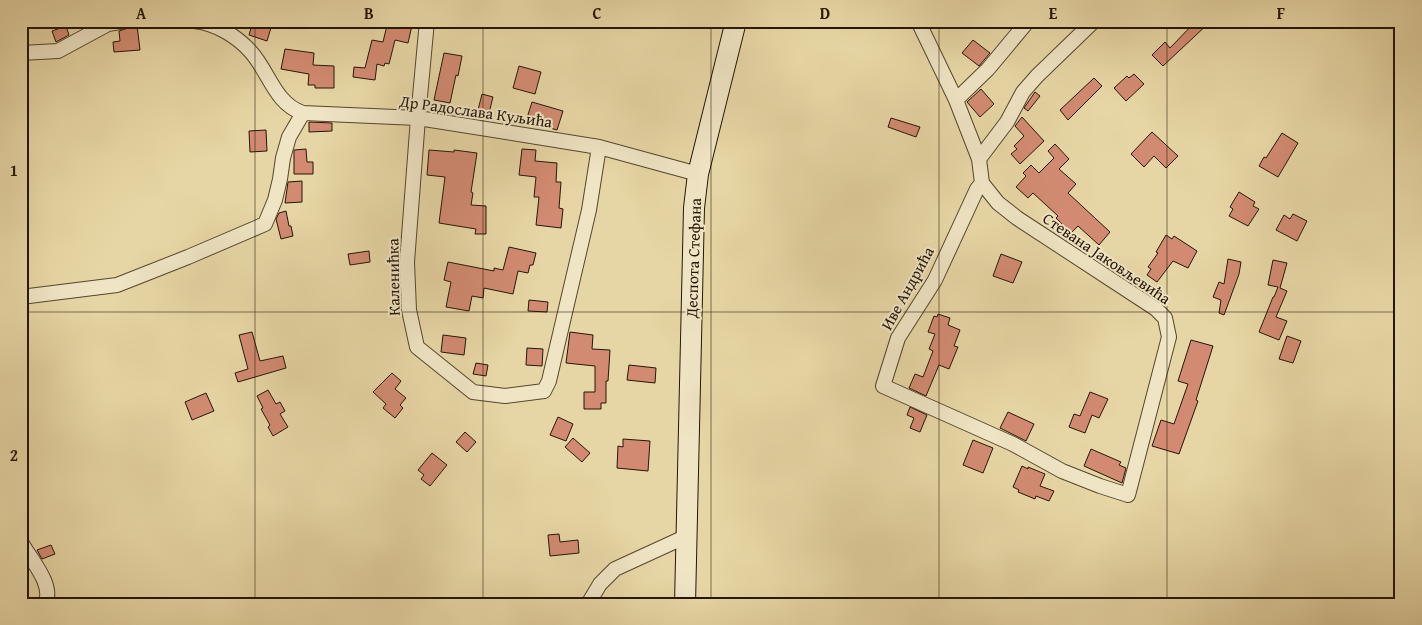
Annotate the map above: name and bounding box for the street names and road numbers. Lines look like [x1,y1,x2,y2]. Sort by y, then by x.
street label: Др Радослава Куљића [397,88,554,134]
street label: Деспота Стефана [679,197,707,319]
street label: Стевана Јаковљевића [1038,206,1176,310]
street label: Каленићка [380,238,406,316]
street label: Иве Андрића [874,242,940,334]

